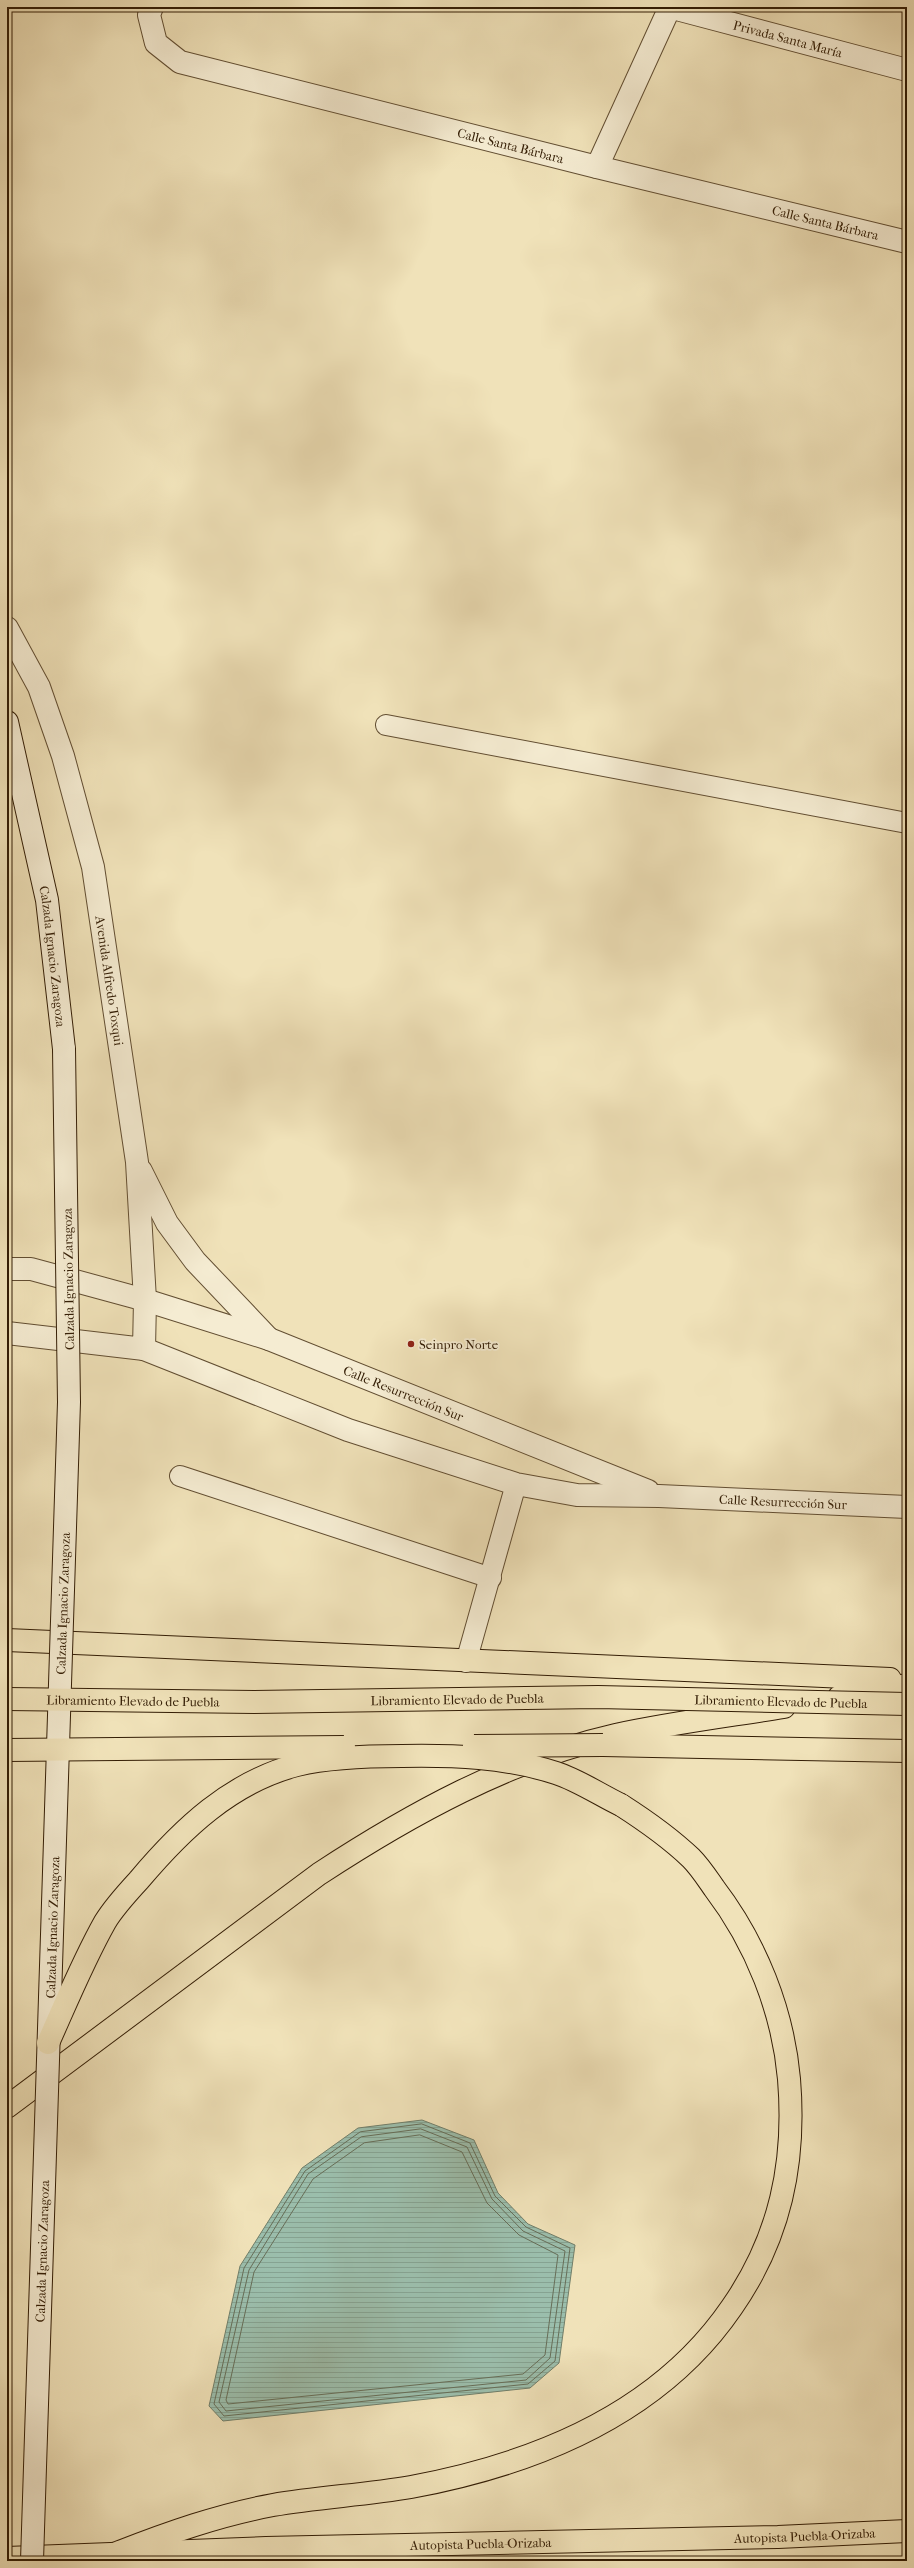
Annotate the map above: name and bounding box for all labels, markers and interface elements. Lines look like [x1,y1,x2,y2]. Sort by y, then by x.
street label: Privada Santa María [732,17,845,61]
street label: Calle Santa Bárbara [456,125,566,167]
street label: Calle Santa Bárbara [770,203,881,243]
street label: Calzada Ignacio Zaragoza [36,884,69,1029]
street label: Avenida Alfredo Toxqui [92,914,127,1047]
street label: Calzada Ignacio Zaragoza [60,1207,77,1350]
place label: Seinpro Norte [419,1337,499,1352]
marker: Seinpro Norte [406,1339,416,1349]
street label: Calle Resurrección Sur [341,1363,466,1424]
street label: Calle Resurrección Sur [719,1492,848,1512]
street label: Calzada Ignacio Zaragoza [53,1531,73,1675]
street label: Libramiento Elevado de Puebla [370,1691,545,1708]
street label: Libramiento Elevado de Puebla [46,1692,221,1710]
street label: Libramiento Elevado de Puebla [694,1692,869,1711]
street label: Calzada Ignacio Zaragoza [43,1855,63,1999]
street label: Calzada Ignacio Zaragoza [33,2179,52,2322]
street label: Autopista Puebla-Orizaba [733,2525,877,2546]
street label: Autopista Puebla-Orizaba [409,2535,553,2553]

